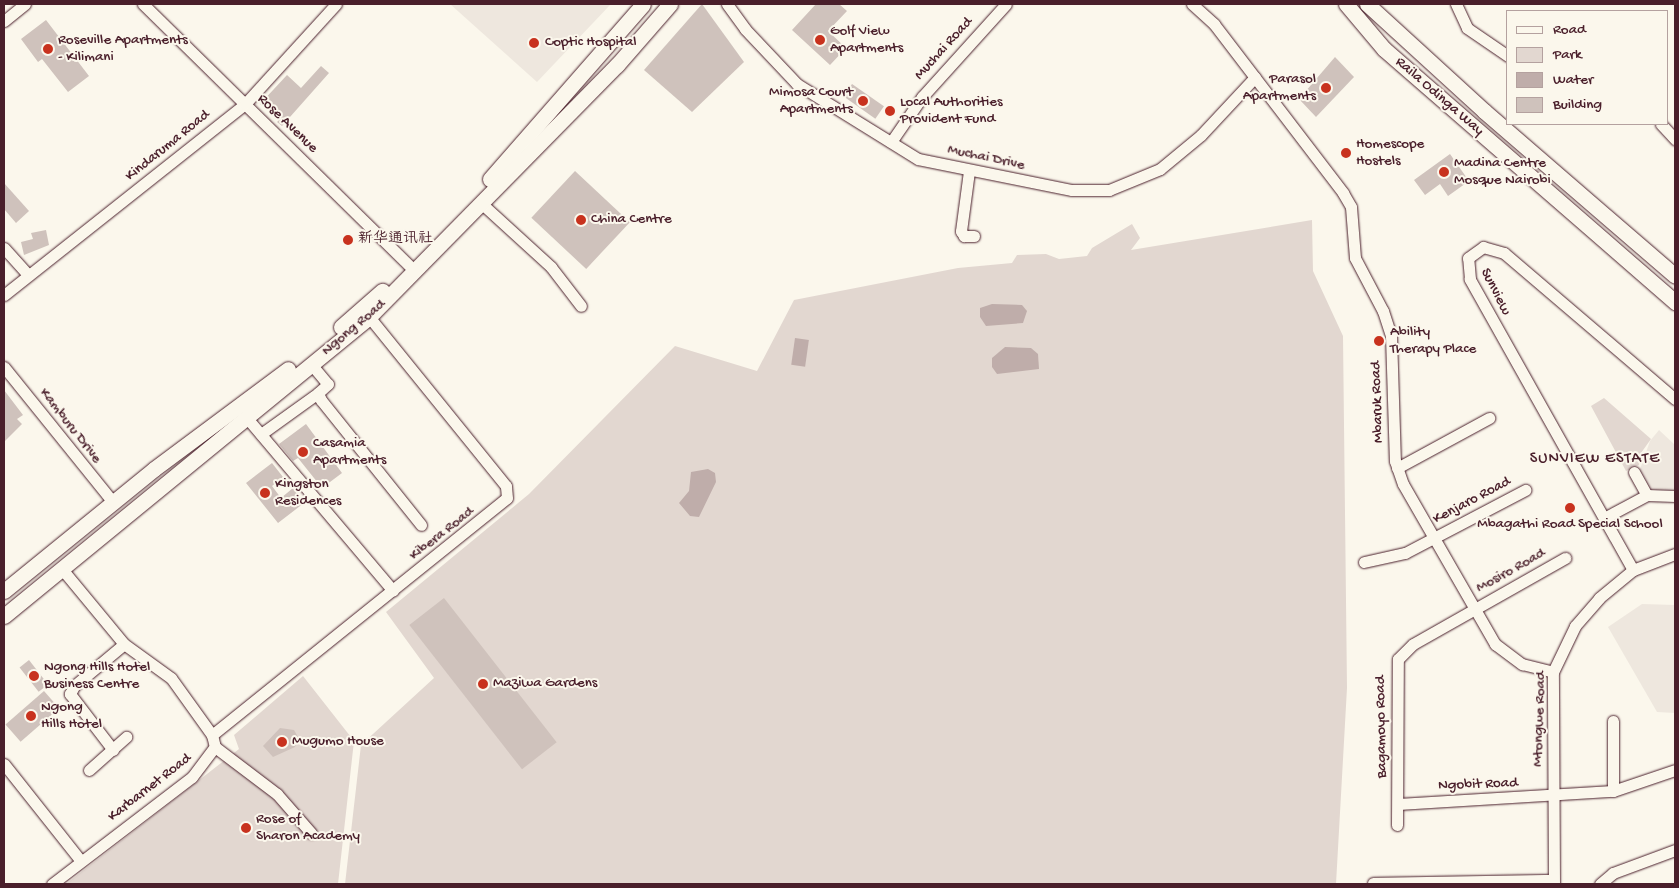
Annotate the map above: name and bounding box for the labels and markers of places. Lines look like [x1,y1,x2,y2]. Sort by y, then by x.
place label: Golf View Apartments [830,22,903,57]
place label: Roseville Apartments - Kilimani [58,31,188,66]
place label: Coptic Hospital [545,34,637,52]
marker: Golf View Apartments [814,34,826,46]
marker: Coptic Hospital [527,36,541,50]
marker: Roseville Apartments - Kilimani [42,43,54,55]
place label: Parasol Apartments [1243,70,1316,105]
marker: Parasol Apartments [1320,82,1332,94]
place label: Mimosa Court Apartments [769,83,853,118]
place label: Local Authorities Provident Fund [900,93,1003,128]
marker: Mimosa Court Apartments [857,95,869,107]
marker: Local Authorities Provident Fund [884,105,896,117]
place label: Homescope Hostels [1356,135,1424,170]
marker: Homescope Hostels [1340,147,1352,159]
place label: Madina Centre Mosque Nairobi [1454,154,1551,189]
marker: Madina Centre Mosque Nairobi [1438,166,1450,178]
place label: China Centre [591,211,672,229]
marker: China Centre [575,214,587,226]
place label: 新华通讯社 [358,231,433,249]
marker: 新华通讯社 [342,234,354,246]
place label: Ability Therapy Place [1390,323,1476,358]
marker: Ability Therapy Place [1372,334,1386,348]
place label: Casamia Apartments [313,434,386,469]
marker: Casamia Apartments [297,446,309,458]
place label: Kingston Residences [275,475,341,510]
marker: Kingston Residences [259,487,271,499]
marker: Mbagathi Road Special School [1564,502,1576,514]
place label: Mbagathi Road Special School [1477,516,1663,534]
place label: Ngong Hills Hotel Business Centre [44,658,150,693]
marker: Ngong Hills Hotel Business Centre [28,670,40,682]
place label: Maziwa Gardens [493,675,597,693]
marker: Maziwa Gardens [477,678,489,690]
place label: Ngong Hills Hotel [41,698,102,733]
marker: Ngong Hills Hotel [25,710,37,722]
place label: Mugumo House [292,733,384,751]
marker: Mugumo House [276,736,288,748]
place label: Rose of Sharon Academy [256,810,360,845]
marker: Rose of Sharon Academy [240,822,252,834]

